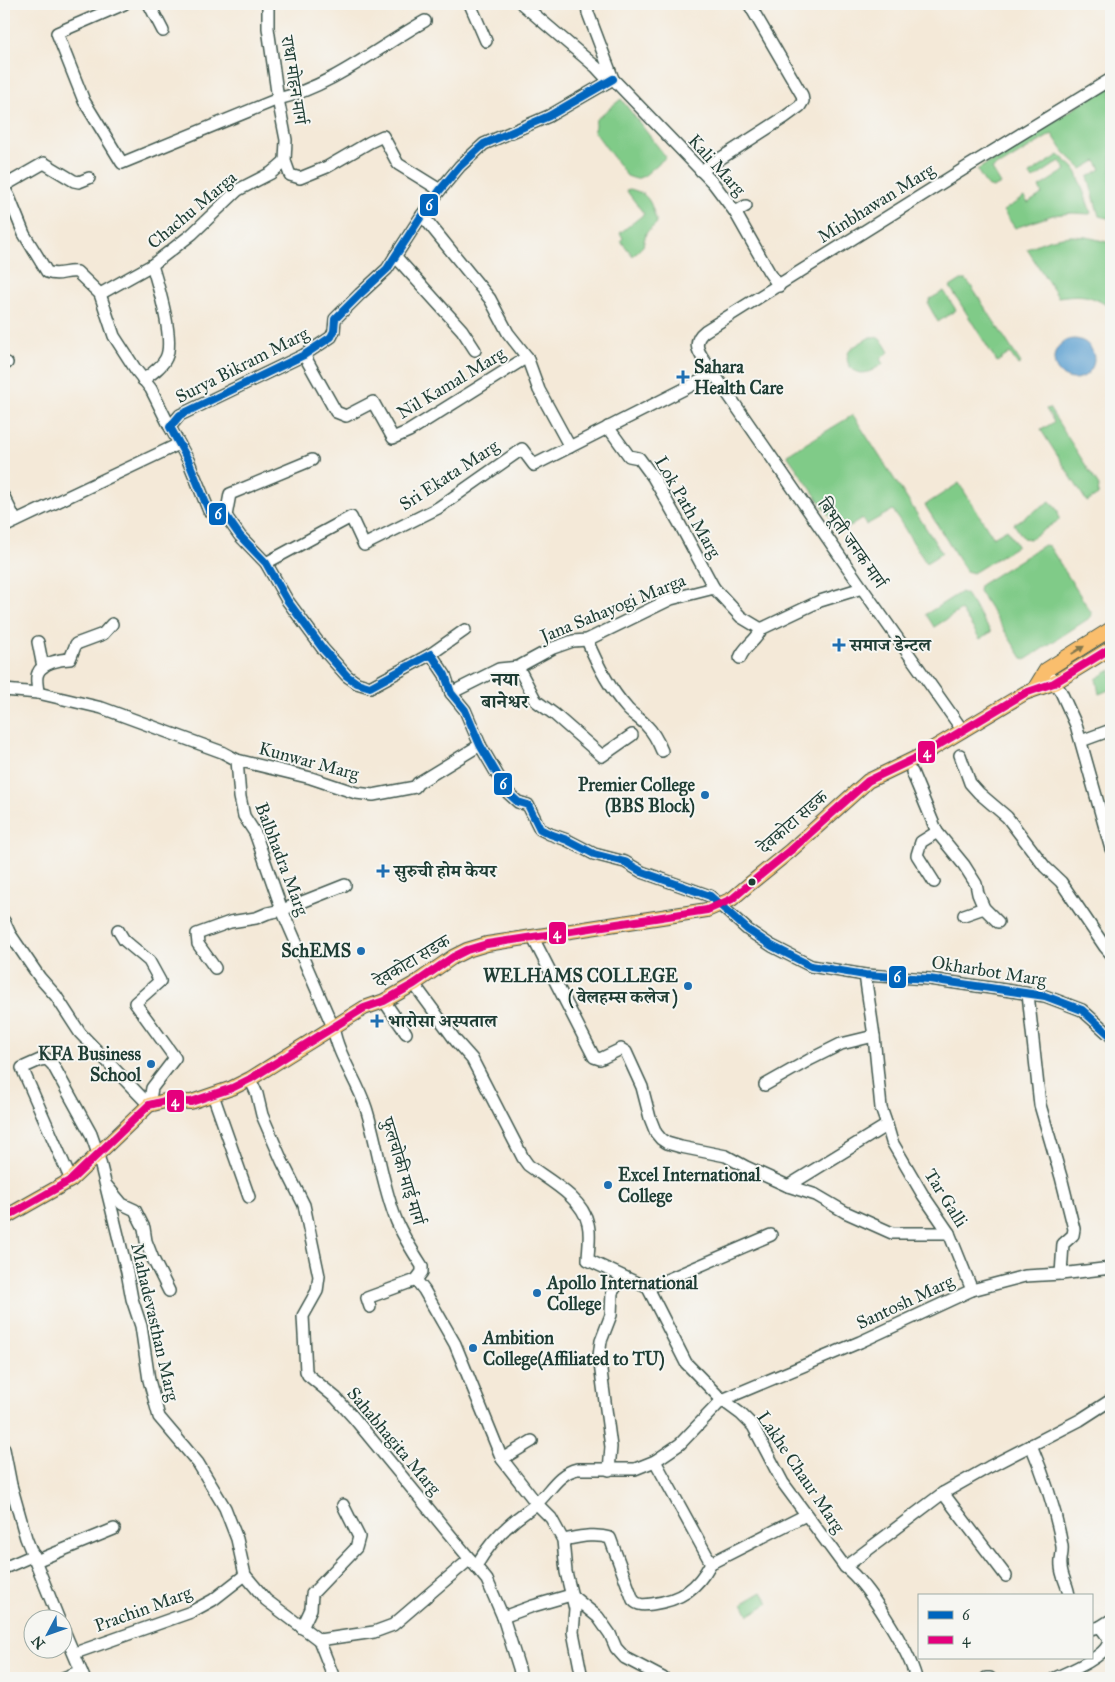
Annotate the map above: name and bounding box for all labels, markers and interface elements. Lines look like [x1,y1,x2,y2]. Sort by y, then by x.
street label: राधा मोहन मार्ग [276,33,312,127]
street label: Kali Marg [683,130,751,201]
street label: Minbhawan Marg [814,158,940,249]
street label: Chachu Marga [143,166,242,254]
line badge: 6 [419,193,439,217]
text: 6 [425,197,433,214]
street label: Surya Bikram Marg [172,322,313,409]
street label: Nil Kamal Marg [393,342,510,425]
place label: Sahara Health Care [694,356,784,399]
marker: Sahara Health Care [676,370,690,384]
street label: Sri Ekata Marg [395,434,504,516]
street label: Lok Path Marg [649,452,726,563]
street label: बिभूती जनक मार्ग [811,493,892,594]
line badge: 6 [208,502,227,526]
text: 6 [214,506,222,523]
street label: Jana Sahayogi Marga [535,569,690,649]
place label: समाज डेन्टल [848,634,932,656]
marker: समाज डेन्टल [832,638,846,652]
one-way arrow [1072,645,1085,654]
district label: नया बानेश्वर [479,668,530,713]
street label: Kunwar Marg [256,737,362,786]
line badge: 4 [917,740,936,764]
text: 4 [923,744,932,762]
line badge: 6 [493,772,513,796]
place label: Premier College (BBS Block) [578,774,695,818]
text: 6 [499,776,507,793]
street label: देवकोटा सडक [753,785,833,859]
marker: Premier College (BBS Block) [699,789,711,801]
street label: Balbhadra Marg [249,799,314,920]
place label: सुरुची होम केयर [392,860,498,883]
marker: सुरुची होम केयर [376,864,390,878]
unlabelled marker [747,877,757,887]
line badge: 4 [548,921,567,945]
text: 4 [553,925,562,943]
street label: देवकोटा सडक [369,929,455,993]
place label: SchEMS [281,940,351,962]
marker: SchEMS [355,945,367,957]
street label: Okharbot Marg [930,951,1049,992]
place label: WELHAMS COLLEGE ( वेलहम्स कलेज ) [483,965,678,1009]
line badge: 6 [888,965,907,989]
text: 6 [893,969,901,986]
marker: WELHAMS COLLEGE ( वेलहम्स कलेज ) [682,980,694,992]
place label: भारोसा अस्पताल [388,1010,498,1032]
marker: भारोसा अस्पताल [370,1014,384,1028]
place label: KFA Business School [38,1043,142,1086]
marker: KFA Business School [145,1058,157,1070]
line badge: 4 [166,1089,185,1113]
text: 4 [171,1093,180,1111]
street label: फुलचोकी माई मार्ग [376,1114,430,1229]
place label: Excel International College [618,1164,762,1208]
street label: Tar Galli [919,1165,973,1231]
marker: Excel International College [602,1179,614,1191]
street label: Mahadevasthan Marg [125,1241,184,1404]
street label: Santosh Marg [853,1270,958,1335]
place label: Apollo International College [546,1272,699,1316]
marker: Apollo International College [531,1287,543,1299]
place label: Ambition College(Affiliated to TU) [482,1327,665,1371]
marker: Ambition College(Affiliated to TU) [467,1342,479,1354]
street label: Sahabhagita Marg [342,1383,446,1501]
street label: Lakhe Chaur Marg [751,1407,850,1538]
street label: Prachin Marg [91,1581,196,1638]
legend [918,1594,1092,1660]
text: 6 [962,1606,971,1624]
north arrow [22,1610,72,1660]
text: 4 [962,1630,971,1648]
text: N [28,1632,49,1652]

